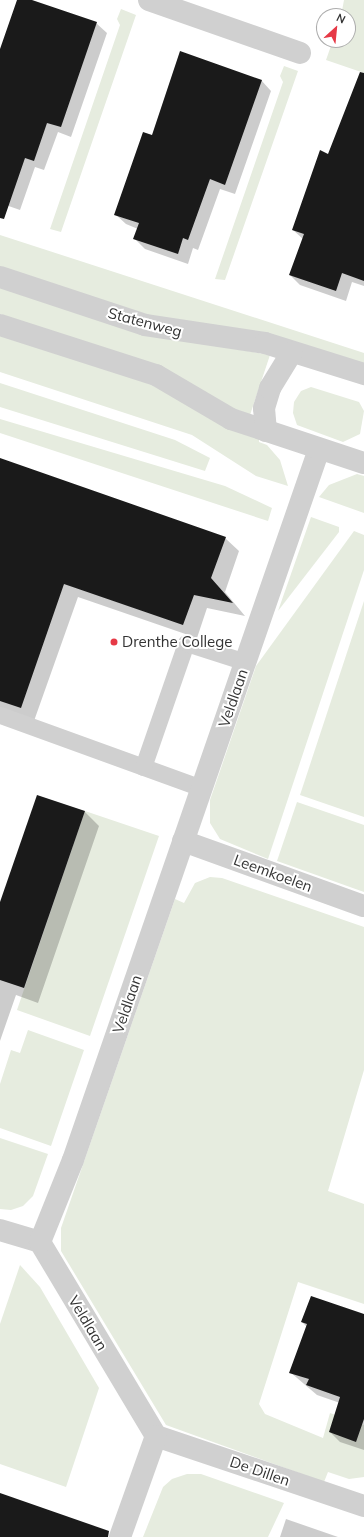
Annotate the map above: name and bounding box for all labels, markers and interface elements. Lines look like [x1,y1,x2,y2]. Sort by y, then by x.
north arrow [316,8,356,48]
text: N [334,10,348,26]
street label: Statenweg [106,304,184,340]
place label: Drenthe College [122,633,232,651]
marker: Drenthe College [109,637,119,647]
street label: Veldlaan [215,666,251,730]
street label: Leemkoelen [231,850,315,896]
street label: Veldlaan [109,972,145,1036]
street label: Veldlaan [65,1292,111,1354]
street label: De Dillen [228,1452,292,1490]

